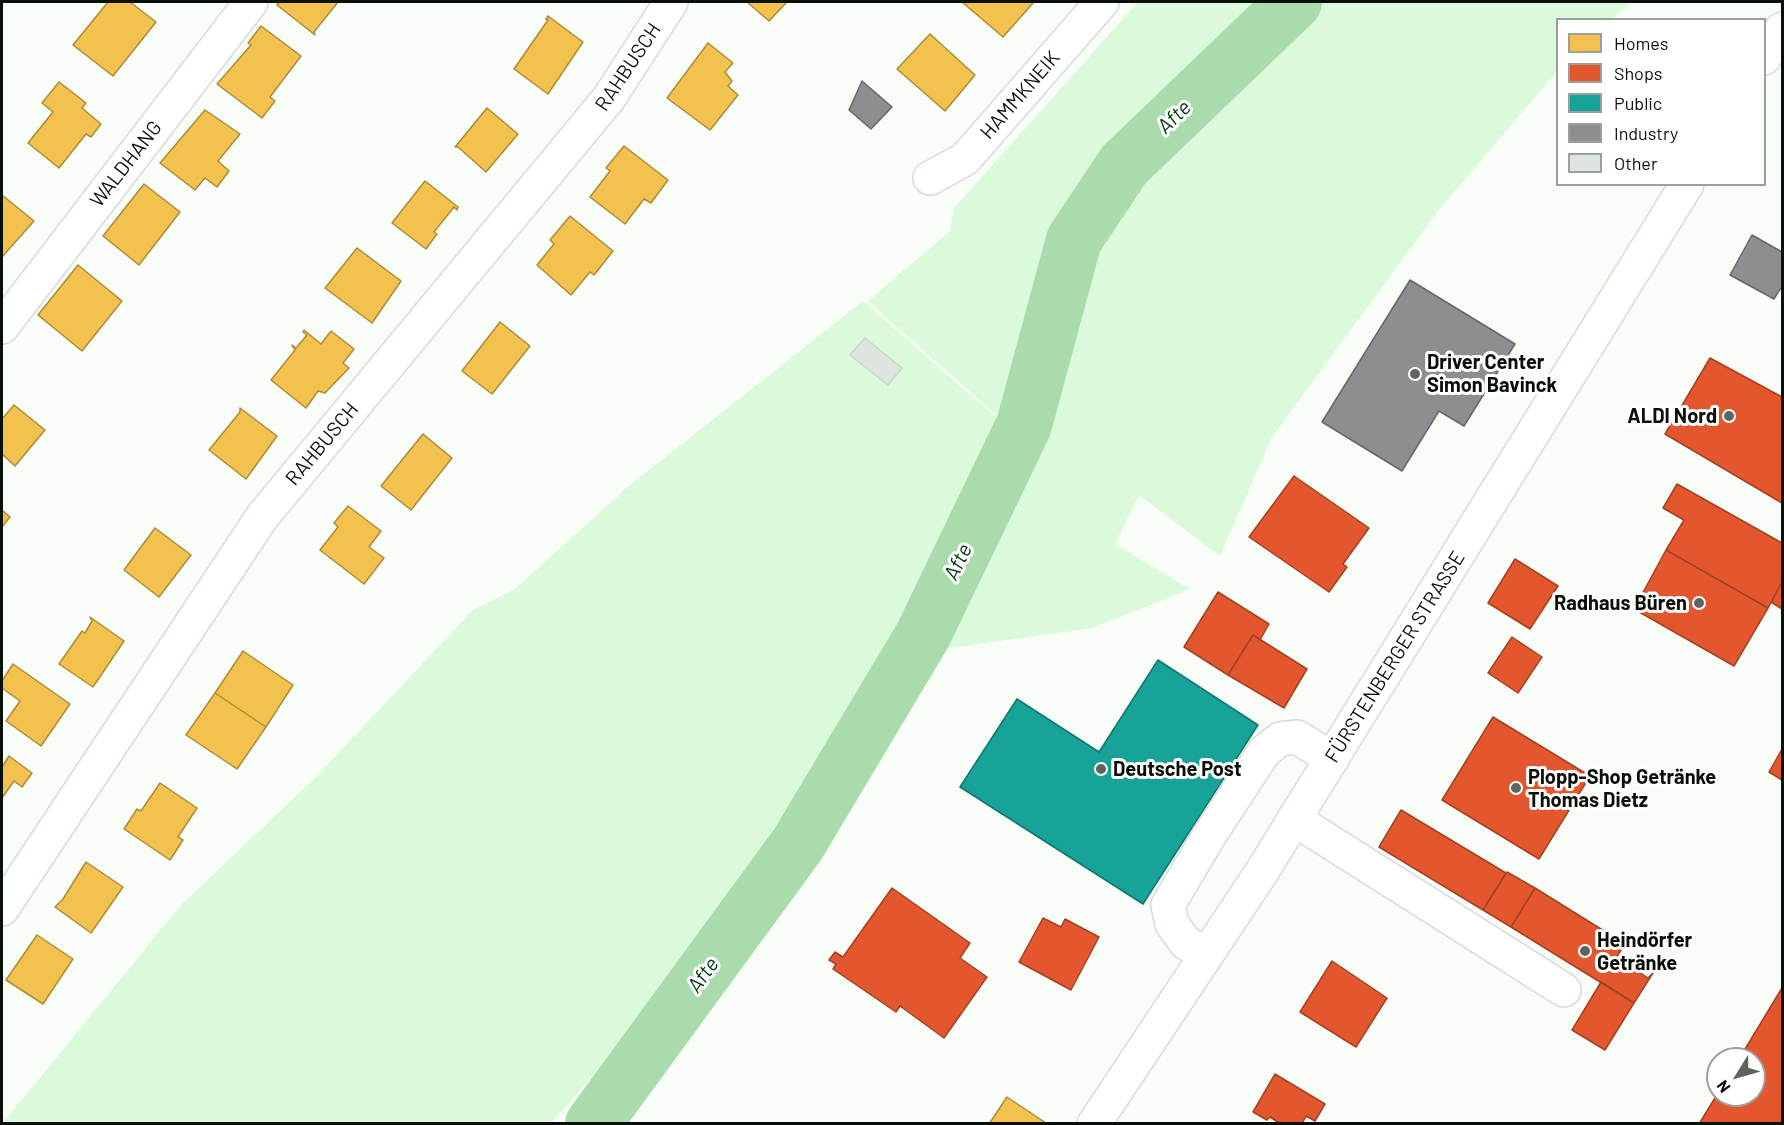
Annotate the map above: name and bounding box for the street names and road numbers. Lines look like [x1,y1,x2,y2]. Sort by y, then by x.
street label: RAHBUSCH [590,19,666,115]
street label: HAMMKNEIK [975,46,1065,144]
street label: WALDHANG [85,116,167,212]
street label: RAHBUSCH [280,398,364,490]
street label: FÜRSTENBERGER STRASSE [1320,547,1470,767]

